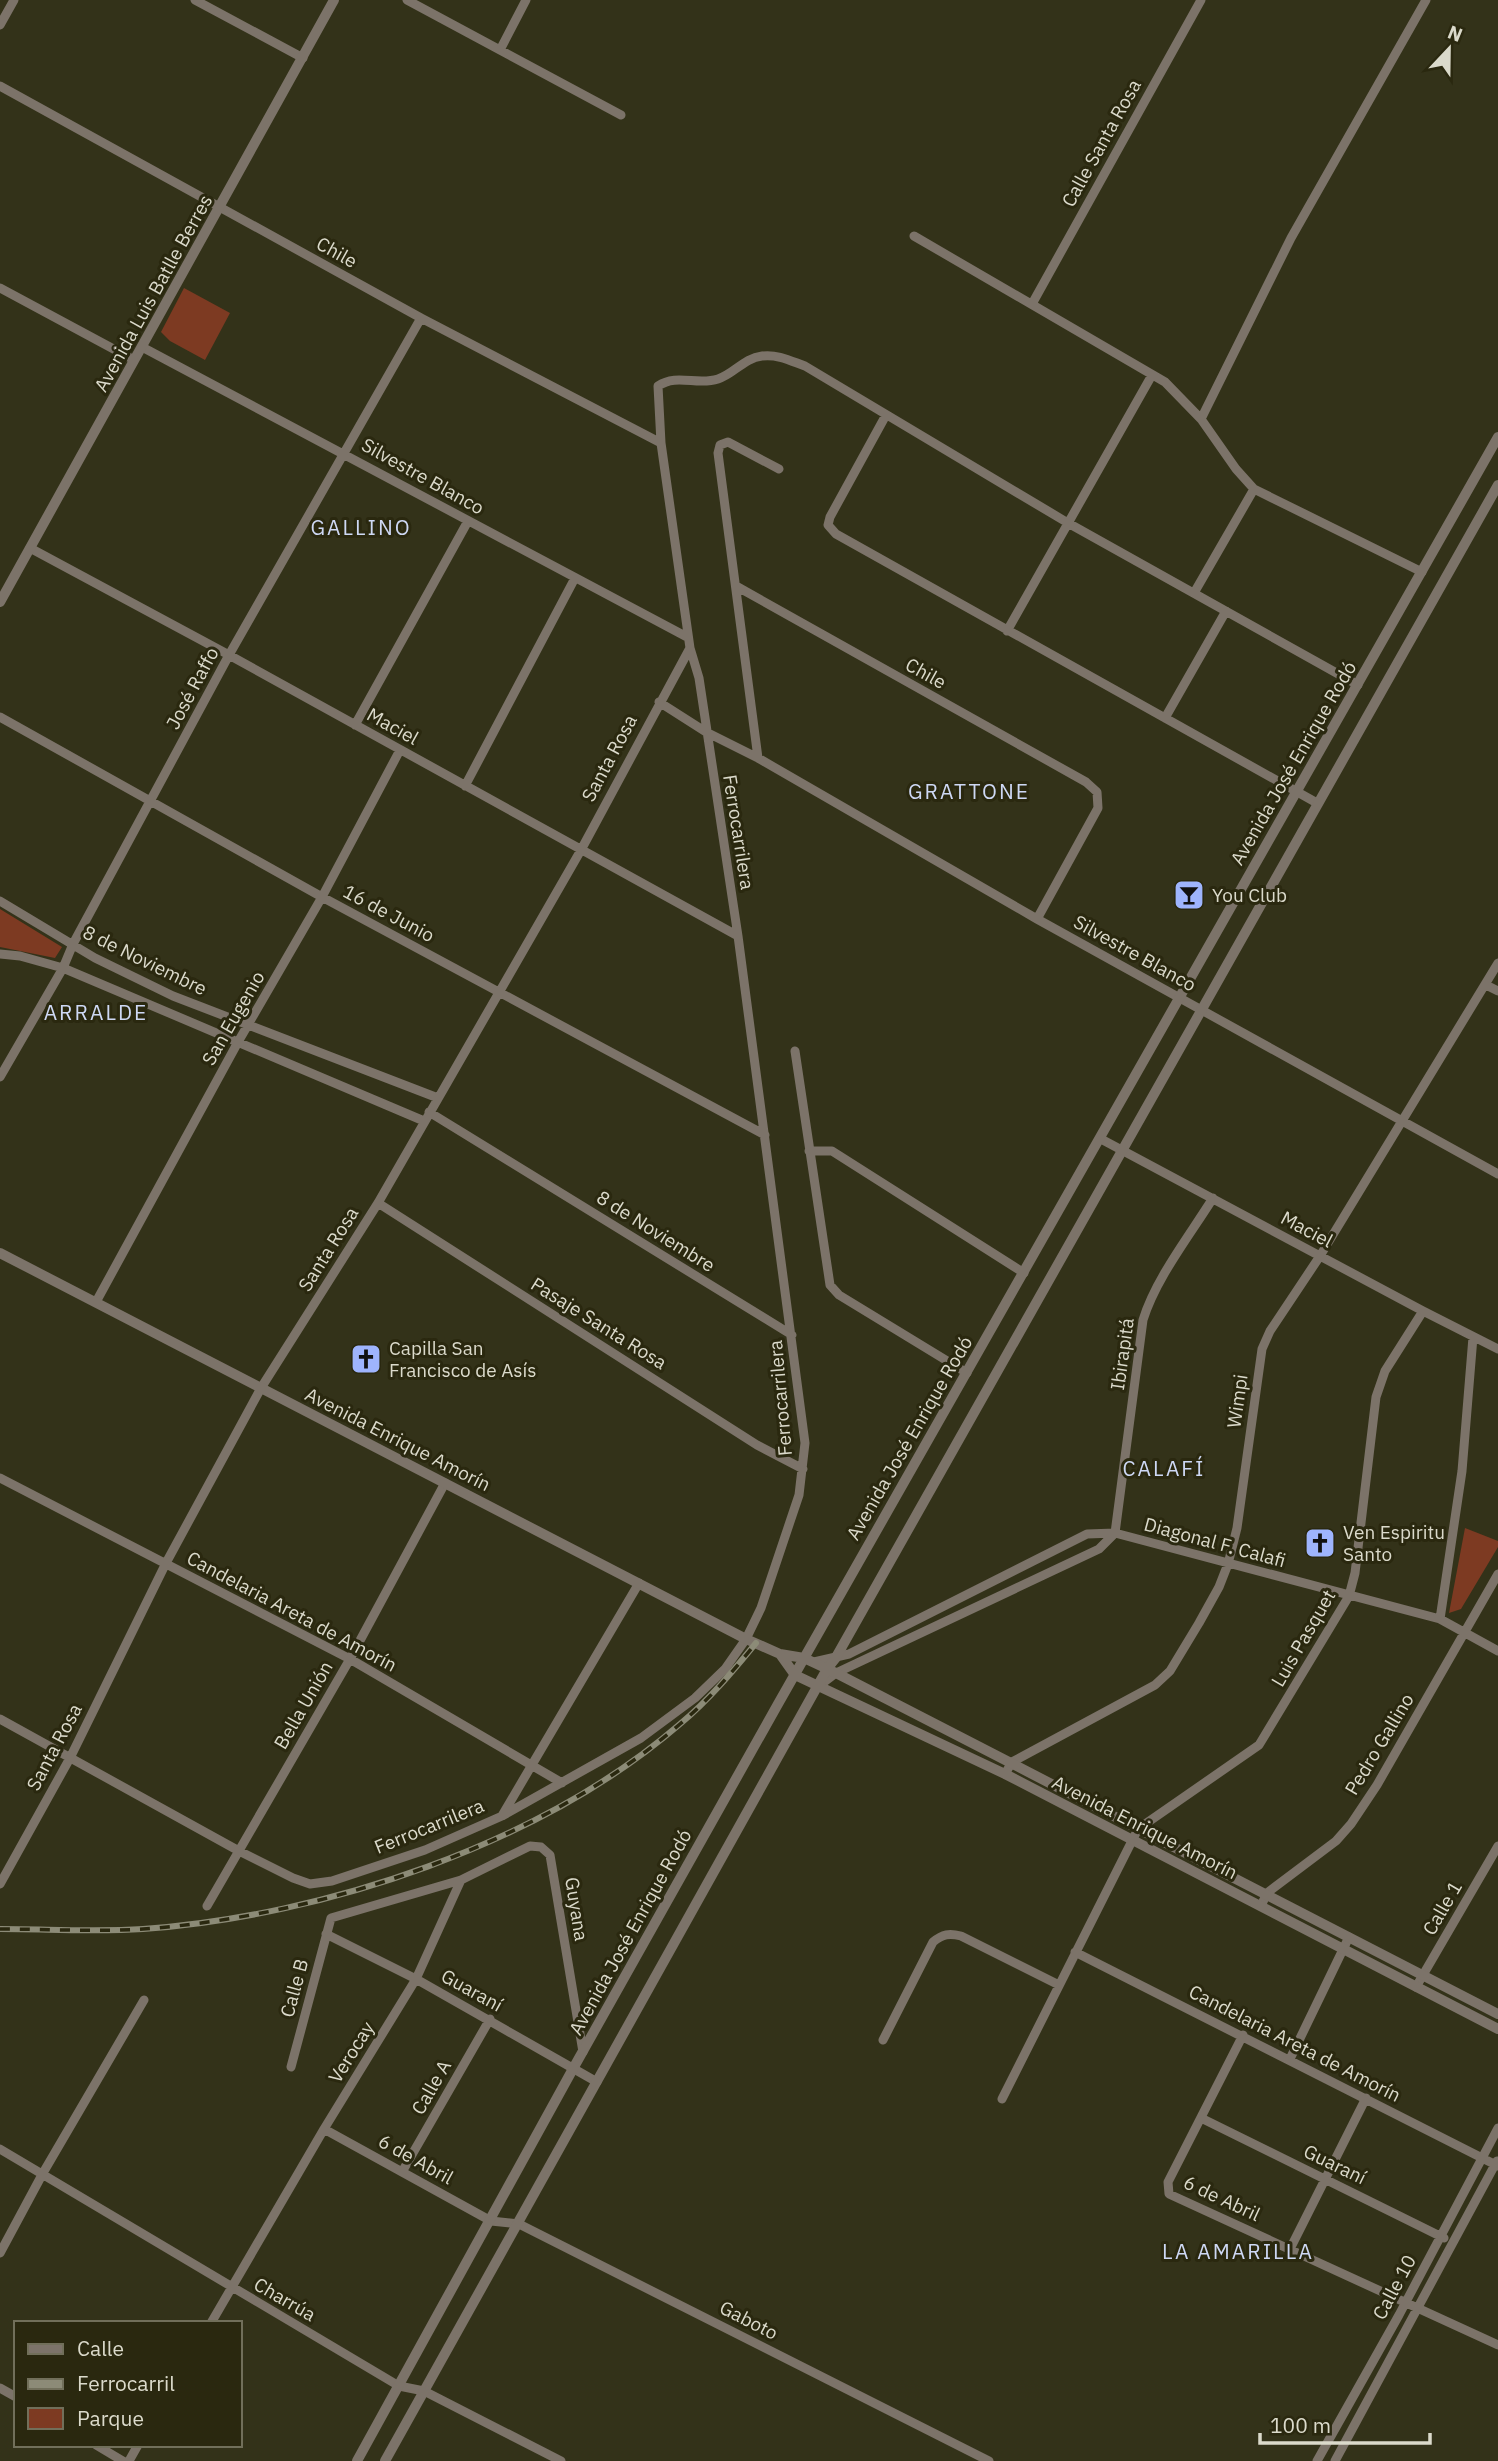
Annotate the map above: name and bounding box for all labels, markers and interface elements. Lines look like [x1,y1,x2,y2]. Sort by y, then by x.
north arrow [1414,14,1484,84]
text: N [1444,20,1466,47]
street label: Calle Santa Rosa [1056,75,1146,211]
street label: Avenida Luis Batlle Berres [89,190,217,396]
street label: Chile [312,231,362,273]
street label: Silvestre Blanco [357,432,489,520]
district label: GALLINO [310,513,412,541]
street label: José Raffo [160,643,224,733]
street label: Chile [901,652,951,694]
street label: Avenida José Enrique Rodó [1225,657,1361,869]
street label: Maciel [363,702,423,750]
street label: Santa Rosa [576,710,642,806]
street label: Ferrocarrilera [718,773,760,891]
district label: GRATTONE [908,777,1030,805]
bar icon: You Club [1172,878,1206,912]
street label: 16 de Junio [339,879,439,947]
place label: You Club [1212,883,1287,907]
street label: Silvestre Blanco [1069,909,1201,997]
street label: 8 de Noviembre [79,920,211,1000]
street label: San Eugenio [196,967,270,1069]
district label: ARRALDE [44,998,148,1026]
street label: 8 de Noviembre [592,1185,720,1277]
street label: Santa Rosa [293,1202,363,1296]
street label: Maciel [1277,1205,1337,1253]
street label: Pasaje Santa Rosa [527,1272,671,1374]
street label: Ibirapitá [1105,1316,1139,1392]
street label: Avenida José Enrique Rodó [841,1332,977,1544]
place label: Capilla San Francisco de Asís [389,1336,537,1382]
street label: Ferrocarrilera [763,1339,797,1457]
church icon: Capilla San Francisco de Asís [349,1342,383,1376]
street label: Wimpi [1221,1373,1253,1429]
street label: Avenida Enrique Amorín [301,1382,495,1496]
district label: CALAFÍ [1122,1454,1206,1482]
street label: Diagonal F. Calafi [1142,1512,1288,1572]
place label: Ven Espiritu Santo [1343,1520,1445,1566]
church icon: Ven Espiritu Santo [1303,1526,1337,1560]
street label: Candelaria Areta de Amorín [183,1545,401,1677]
street label: Luis Pasquet [1266,1585,1340,1691]
street label: Bella Unión [268,1657,338,1753]
street label: Pedro Gallino [1339,1689,1419,1799]
street label: Santa Rosa [21,1699,87,1795]
street label: Avenida Enrique Amorín [1048,1770,1242,1884]
street label: Ferrocarrilera [371,1793,487,1859]
street label: Avenida José Enrique Rodó [563,1825,697,2039]
street label: Guyana [560,1875,594,1943]
street label: Calle 1 [1417,1877,1467,1939]
street label: Calle B [275,1956,313,2020]
street label: Guaraní [437,1963,507,2017]
street label: Candelaria Areta de Amorín [1185,1979,1405,2107]
street label: Verocay [323,2016,379,2087]
street label: Calle A [406,2055,456,2119]
street label: 6 de Abril [374,2129,458,2189]
street label: Guaraní [1300,2139,1370,2190]
street label: 6 de Abril [1180,2170,1264,2226]
district label: LA AMARILLA [1162,2237,1314,2265]
street label: Calle 10 [1367,2251,1421,2323]
street label: Charrúa [250,2272,320,2326]
street label: Gaboto [716,2295,782,2345]
legend [14,2321,242,2447]
text: Calle [77,2334,124,2362]
text: Ferrocarril [77,2369,175,2397]
scale bar [1260,2402,1430,2446]
text: Parque [77,2404,144,2432]
text: 100 m [1270,2411,1331,2439]

